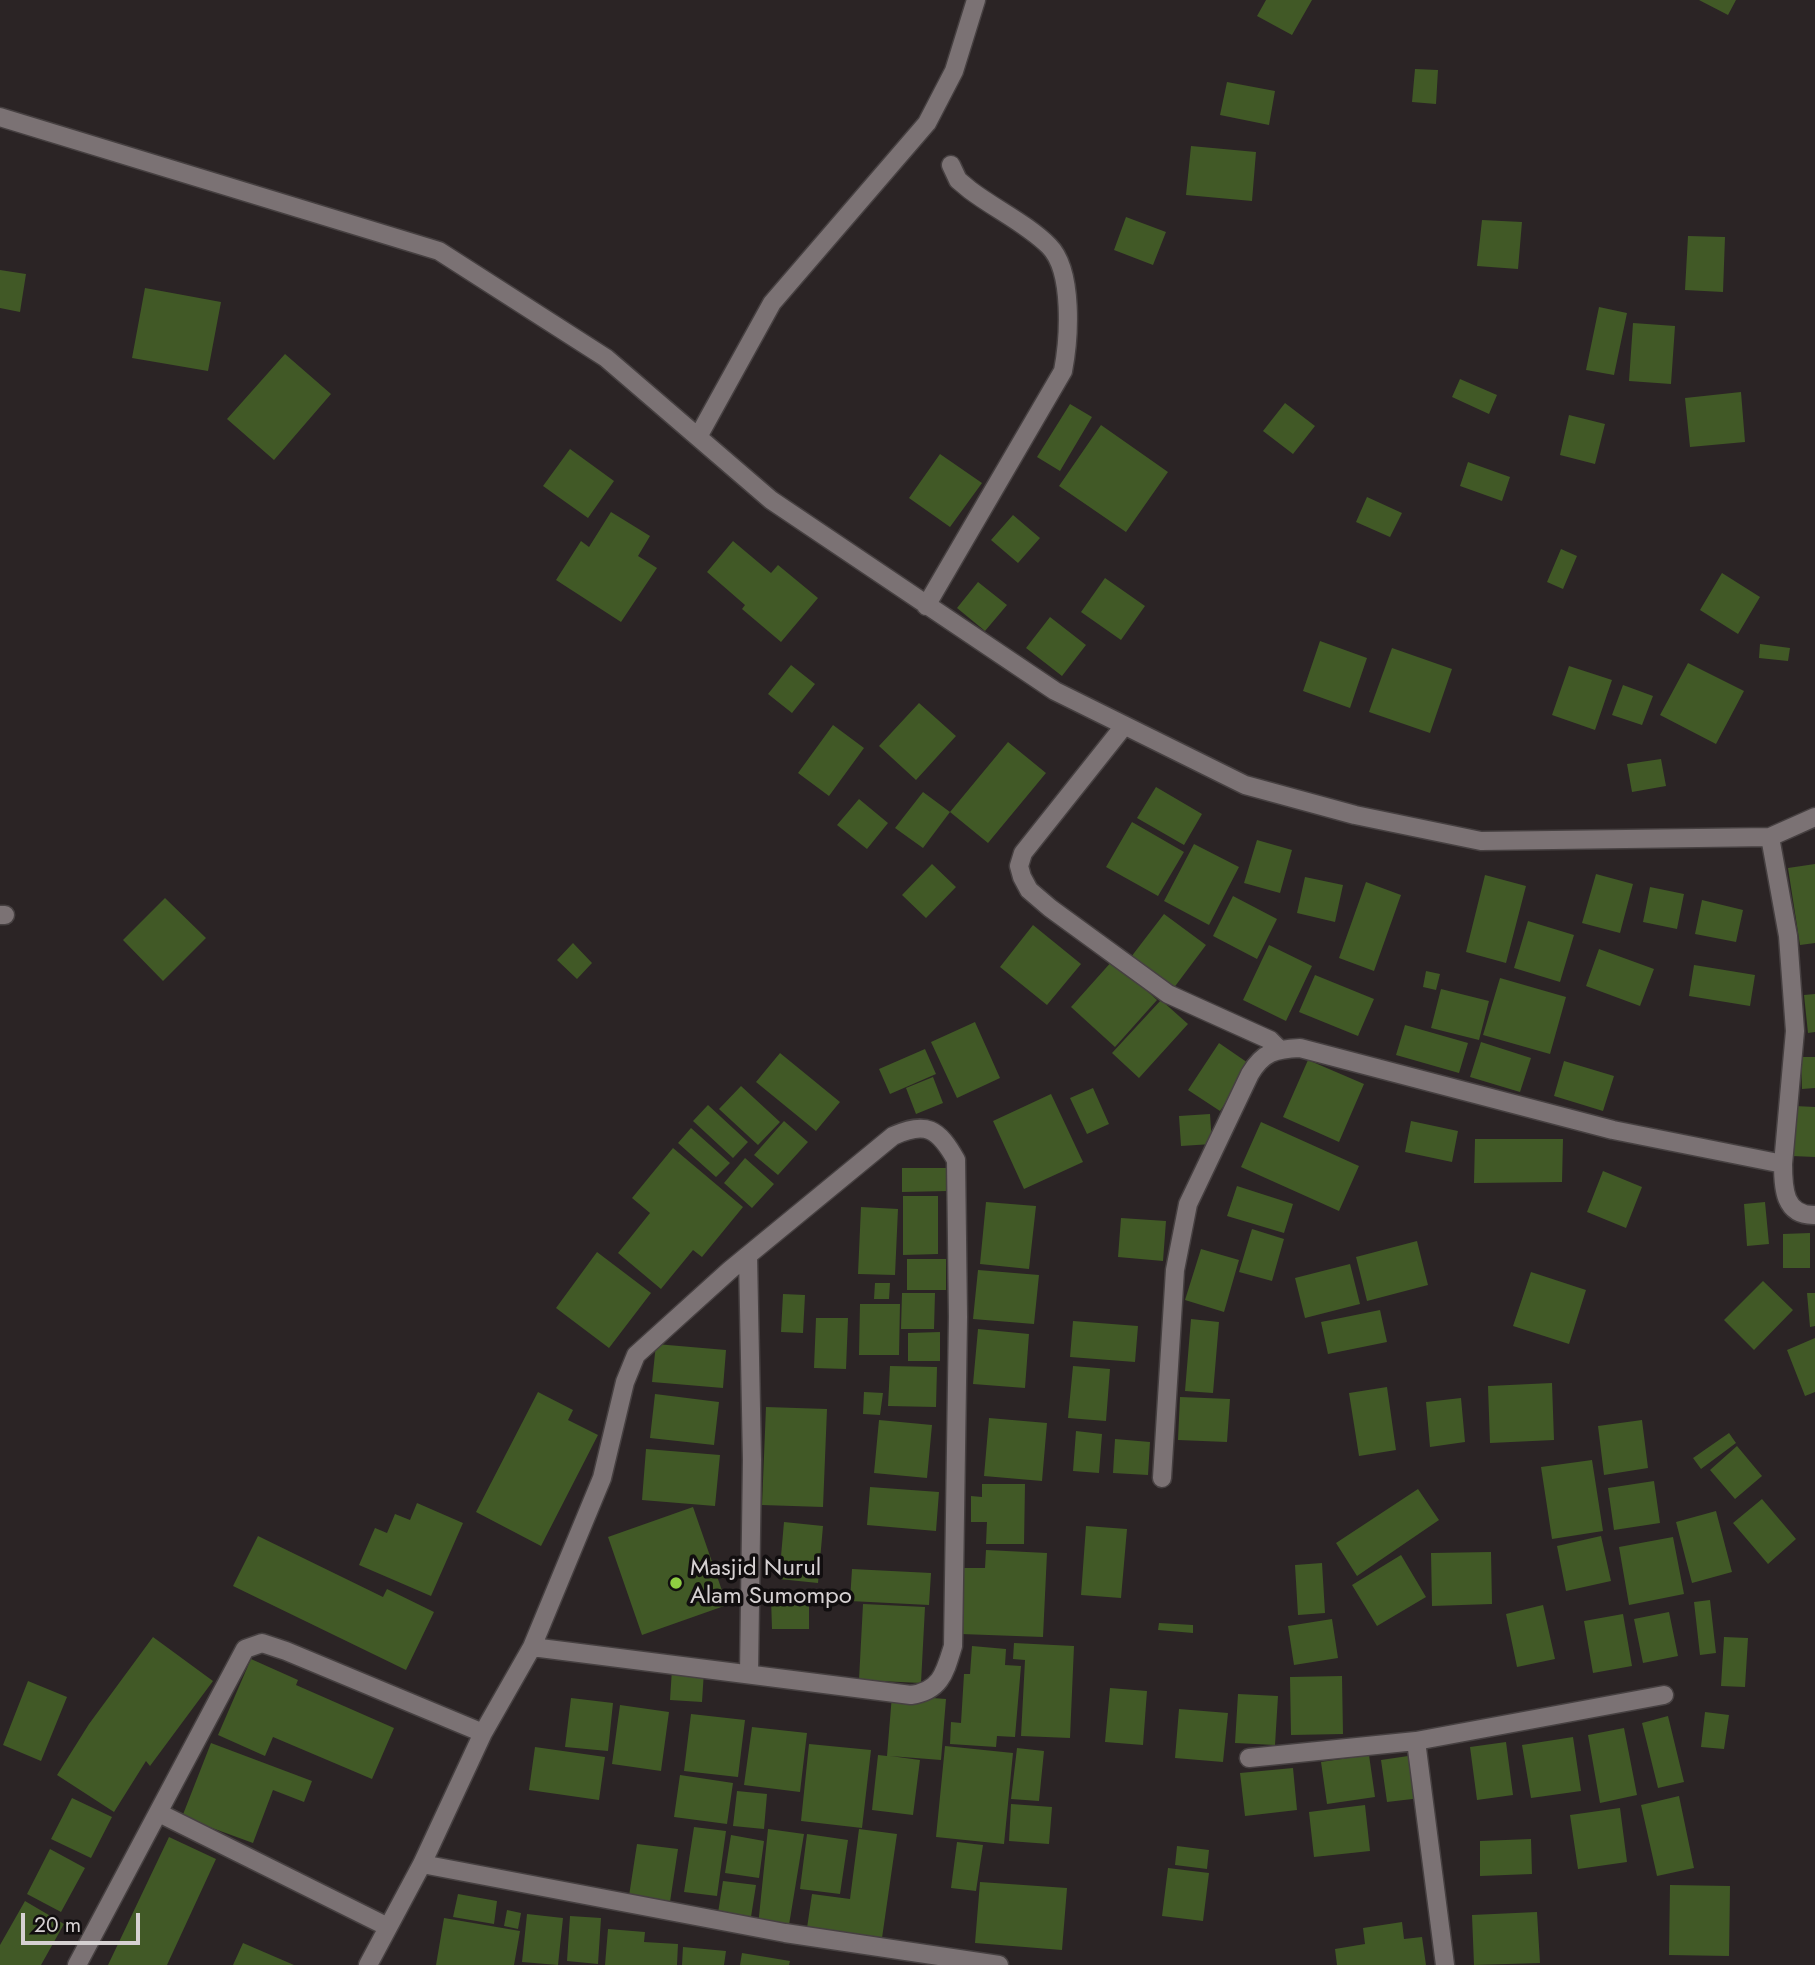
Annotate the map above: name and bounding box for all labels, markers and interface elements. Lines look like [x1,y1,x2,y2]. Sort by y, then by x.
place label: Masjid Nurul Alam Sumompo [690,1555,852,1611]
marker: Masjid Nurul Alam Sumompo [668,1575,684,1591]
scale bar [24,1898,144,1942]
text: 20 m [34,1910,81,1940]

